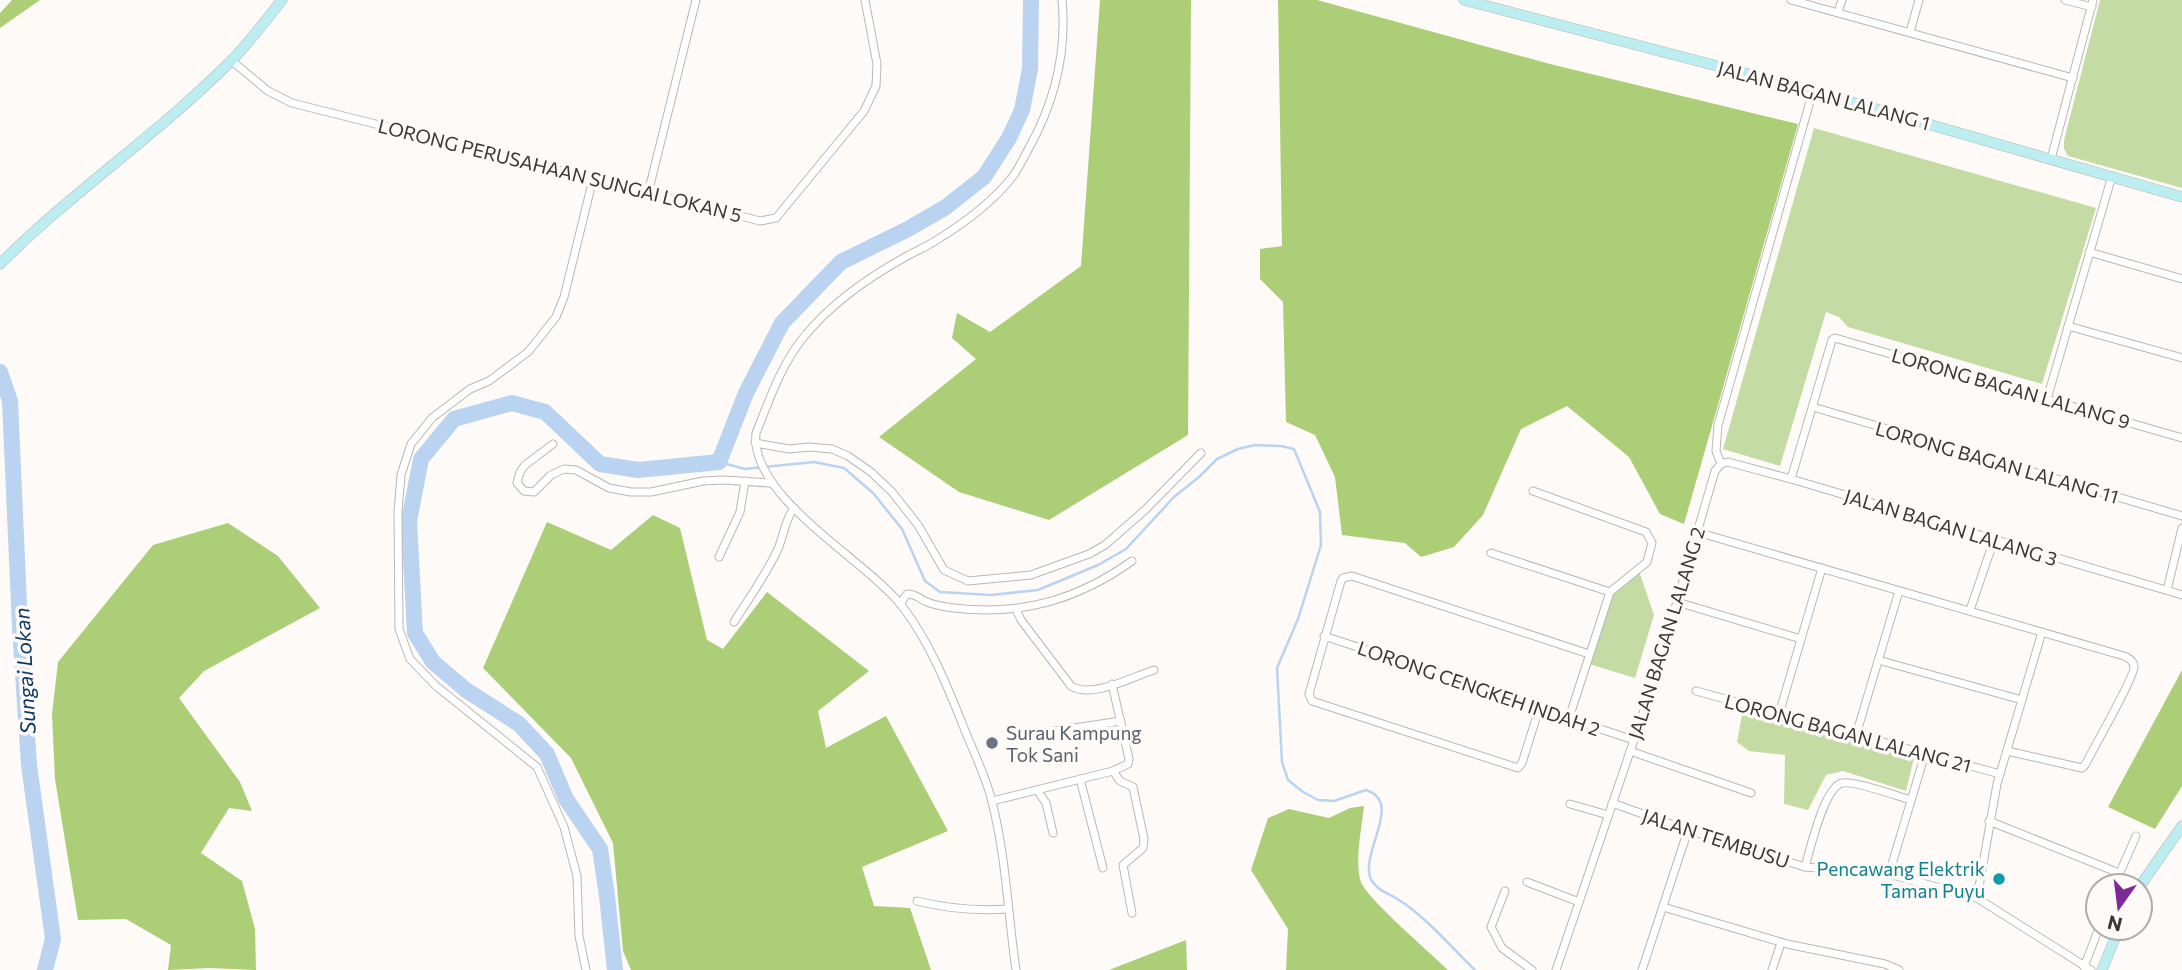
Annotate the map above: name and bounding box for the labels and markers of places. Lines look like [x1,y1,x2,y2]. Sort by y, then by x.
place label: Surau Kampung Tok Sani [1006,721,1142,766]
marker: Surau Kampung Tok Sani [984,735,1000,751]
place label: Pencawang Elektrik Taman Puyu [1817,857,1985,902]
marker: Pencawang Elektrik Taman Puyu [1991,871,2007,887]

